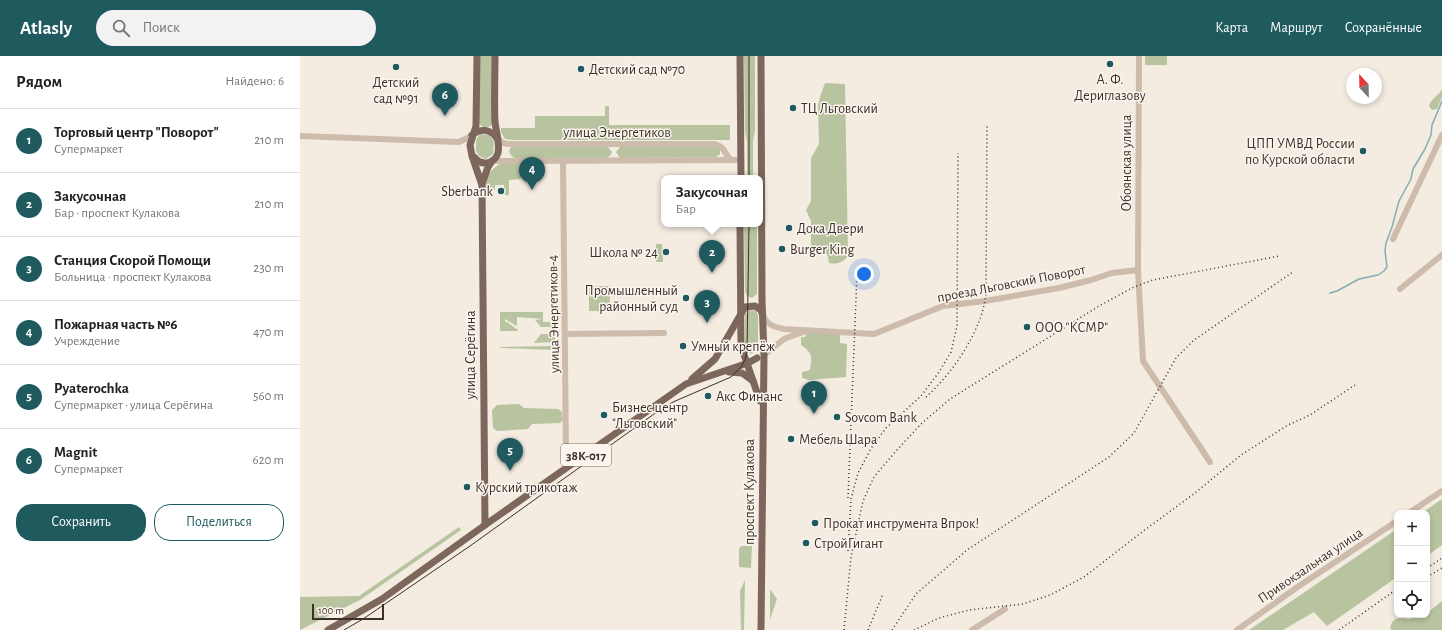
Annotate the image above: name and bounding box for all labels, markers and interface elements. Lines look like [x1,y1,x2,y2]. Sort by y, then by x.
search box [96,10,376,46]
icon: search [110,17,132,39]
text: Atlasly [20,19,72,38]
text: Поиск [142,20,180,35]
text: Карта [1215,21,1248,35]
text: Маршрут [1270,21,1323,35]
text: Сохранённые [1345,21,1422,35]
marker: А. Ф. Дериглазову [1105,59,1115,69]
marker: Детский сад №91 [391,62,401,72]
place label: Детский сад №70 [589,63,685,77]
marker: Детский сад №70 [576,64,586,74]
north arrow [1346,68,1382,104]
text: Рядом [16,73,62,90]
place label: А. Ф. Дериглазову [1074,73,1146,103]
text: Найдено: 6 [225,75,284,88]
place label: Детский сад №91 [372,76,420,106]
pin: 6 [432,83,458,116]
place label: ТЦ Льговский [801,102,878,116]
marker: ТЦ Льговский [788,103,798,113]
street label: Обоянская улица [1120,114,1134,211]
text: Торговый центр "Поворот" [54,125,219,140]
street label: улица Энергетиков [562,126,671,140]
text: 1 [27,134,31,147]
text: 210 m [254,134,284,147]
place label: ЦПП УМВД России по Курской области [1245,137,1355,167]
text: Супермаркет [54,143,123,156]
marker: ЦПП УМВД России по Курской области [1358,146,1368,156]
pin: 4 [519,157,545,190]
popup [661,175,763,227]
place label: Sberbank [441,185,494,199]
text: Закусочная [676,185,748,200]
marker: Sberbank [496,186,506,196]
text: Закусочная [54,189,126,204]
text: 2 [26,198,32,211]
text: 210 m [254,198,284,211]
text: Бар [676,203,696,216]
text: Бар · проспект Кулакова [54,207,180,220]
place label: Дока Двери [797,222,864,236]
marker: Дока Двери [784,223,794,233]
pin: 2 [699,240,725,273]
place label: Burger King [790,243,854,257]
marker: Burger King [777,244,787,254]
place label: Школа № 24 [589,246,658,260]
marker: Школа № 24 [661,247,671,257]
text: Станция Скорой Помощи [54,253,211,268]
street label: улица Энергетиков-4 [546,254,562,374]
text: 3 [26,262,32,275]
text: 230 m [253,262,284,275]
street label: проезд Льговский Поворот [936,263,1088,305]
your location [854,264,874,284]
text: Больница · проспект Кулакова [54,271,211,284]
place label: Промышленный районный суд [584,284,678,314]
pin: 3 [694,290,720,323]
marker: Промышленный районный суд [681,293,691,303]
street label: улица Серёгина [464,310,478,401]
text: Пожарная часть №6 [54,317,178,332]
place label: ООО "КСМР" [1035,321,1108,335]
marker: ООО "КСМР" [1022,322,1032,332]
text: 4 [26,326,32,339]
text: 470 m [253,326,284,339]
text: Учреждение [54,335,120,348]
place label: Умный крепёж [691,340,775,354]
marker: Умный крепёж [678,341,688,351]
text: Pyaterochka [54,381,129,396]
pin: 1 [801,381,827,414]
text: 5 [26,390,32,403]
text: 560 m [253,390,284,403]
place label: Акс Финанс [716,390,783,404]
marker: Акс Финанс [703,391,713,401]
text: Супермаркет · улица Серёгина [54,399,213,412]
place label: Бизнес центр "Льговский" [612,401,688,431]
marker: Бизнес центр "Льговский" [599,410,609,420]
place label: Sovcom Bank [845,411,917,425]
marker: Sovcom Bank [832,412,842,422]
place label: Мебель Шара [799,433,878,447]
marker: Мебель Шара [786,434,796,444]
pin: 5 [497,438,523,471]
street label: проспект Кулакова [743,438,757,545]
road number: 38К-017 [561,444,611,466]
text: Magnit [54,445,97,460]
text: 6 [26,454,32,467]
text: 620 m [253,454,284,467]
text: Супермаркет [54,463,123,476]
place label: Курский трикотаж [475,481,577,495]
marker: Курский трикотаж [462,482,472,492]
button: Сохранить [16,504,146,541]
button: Поделиться [154,504,284,541]
map controls [1394,510,1430,618]
button: + [1394,510,1430,546]
place label: Прокат инструмента Впрок! [823,517,979,531]
marker: Прокат инструмента Впрок! [810,518,820,528]
street label: Привокзальная улица [1256,525,1366,606]
place label: СтройГигант [814,537,884,551]
marker: СтройГигант [801,538,811,548]
button: − [1394,546,1430,582]
button: locate [1394,582,1430,618]
scale bar [312,602,384,621]
text: 100 m [318,605,344,616]

